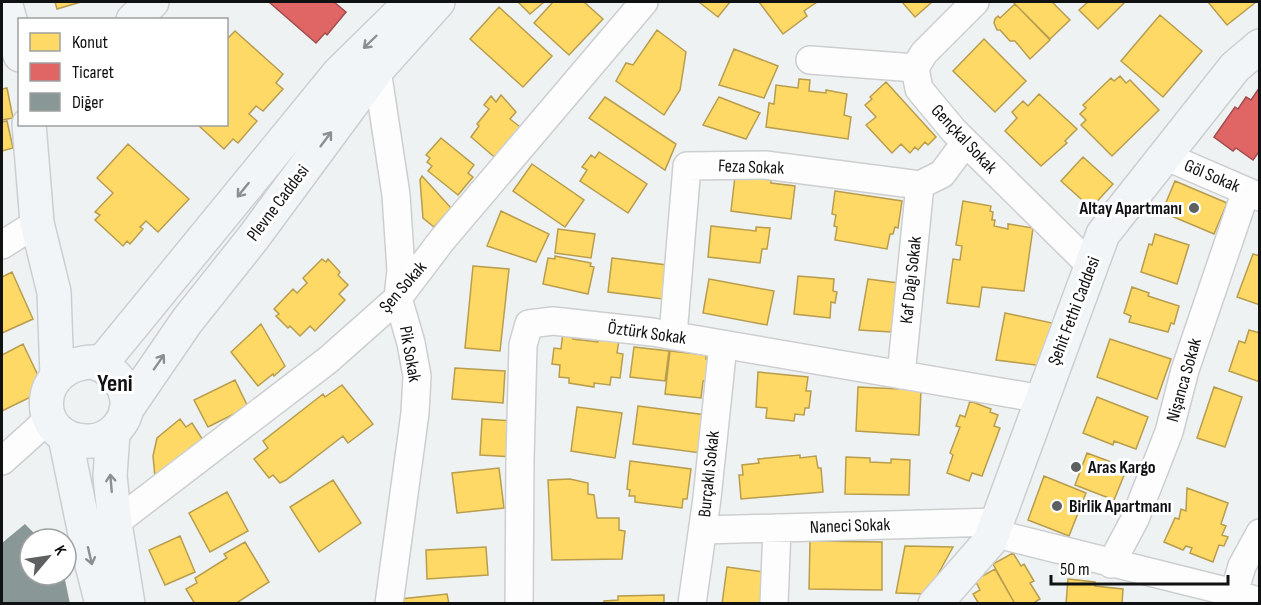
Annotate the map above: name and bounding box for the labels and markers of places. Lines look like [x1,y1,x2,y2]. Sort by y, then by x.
place label: Altay Apartmanı [1078,198,1182,219]
marker: Altay Apartmanı [1187,201,1201,215]
place label: Aras Kargo [1087,457,1156,478]
marker: Aras Kargo [1069,460,1083,474]
place label: Birlik Apartmanı [1069,496,1171,517]
marker: Birlik Apartmanı [1050,499,1064,513]

